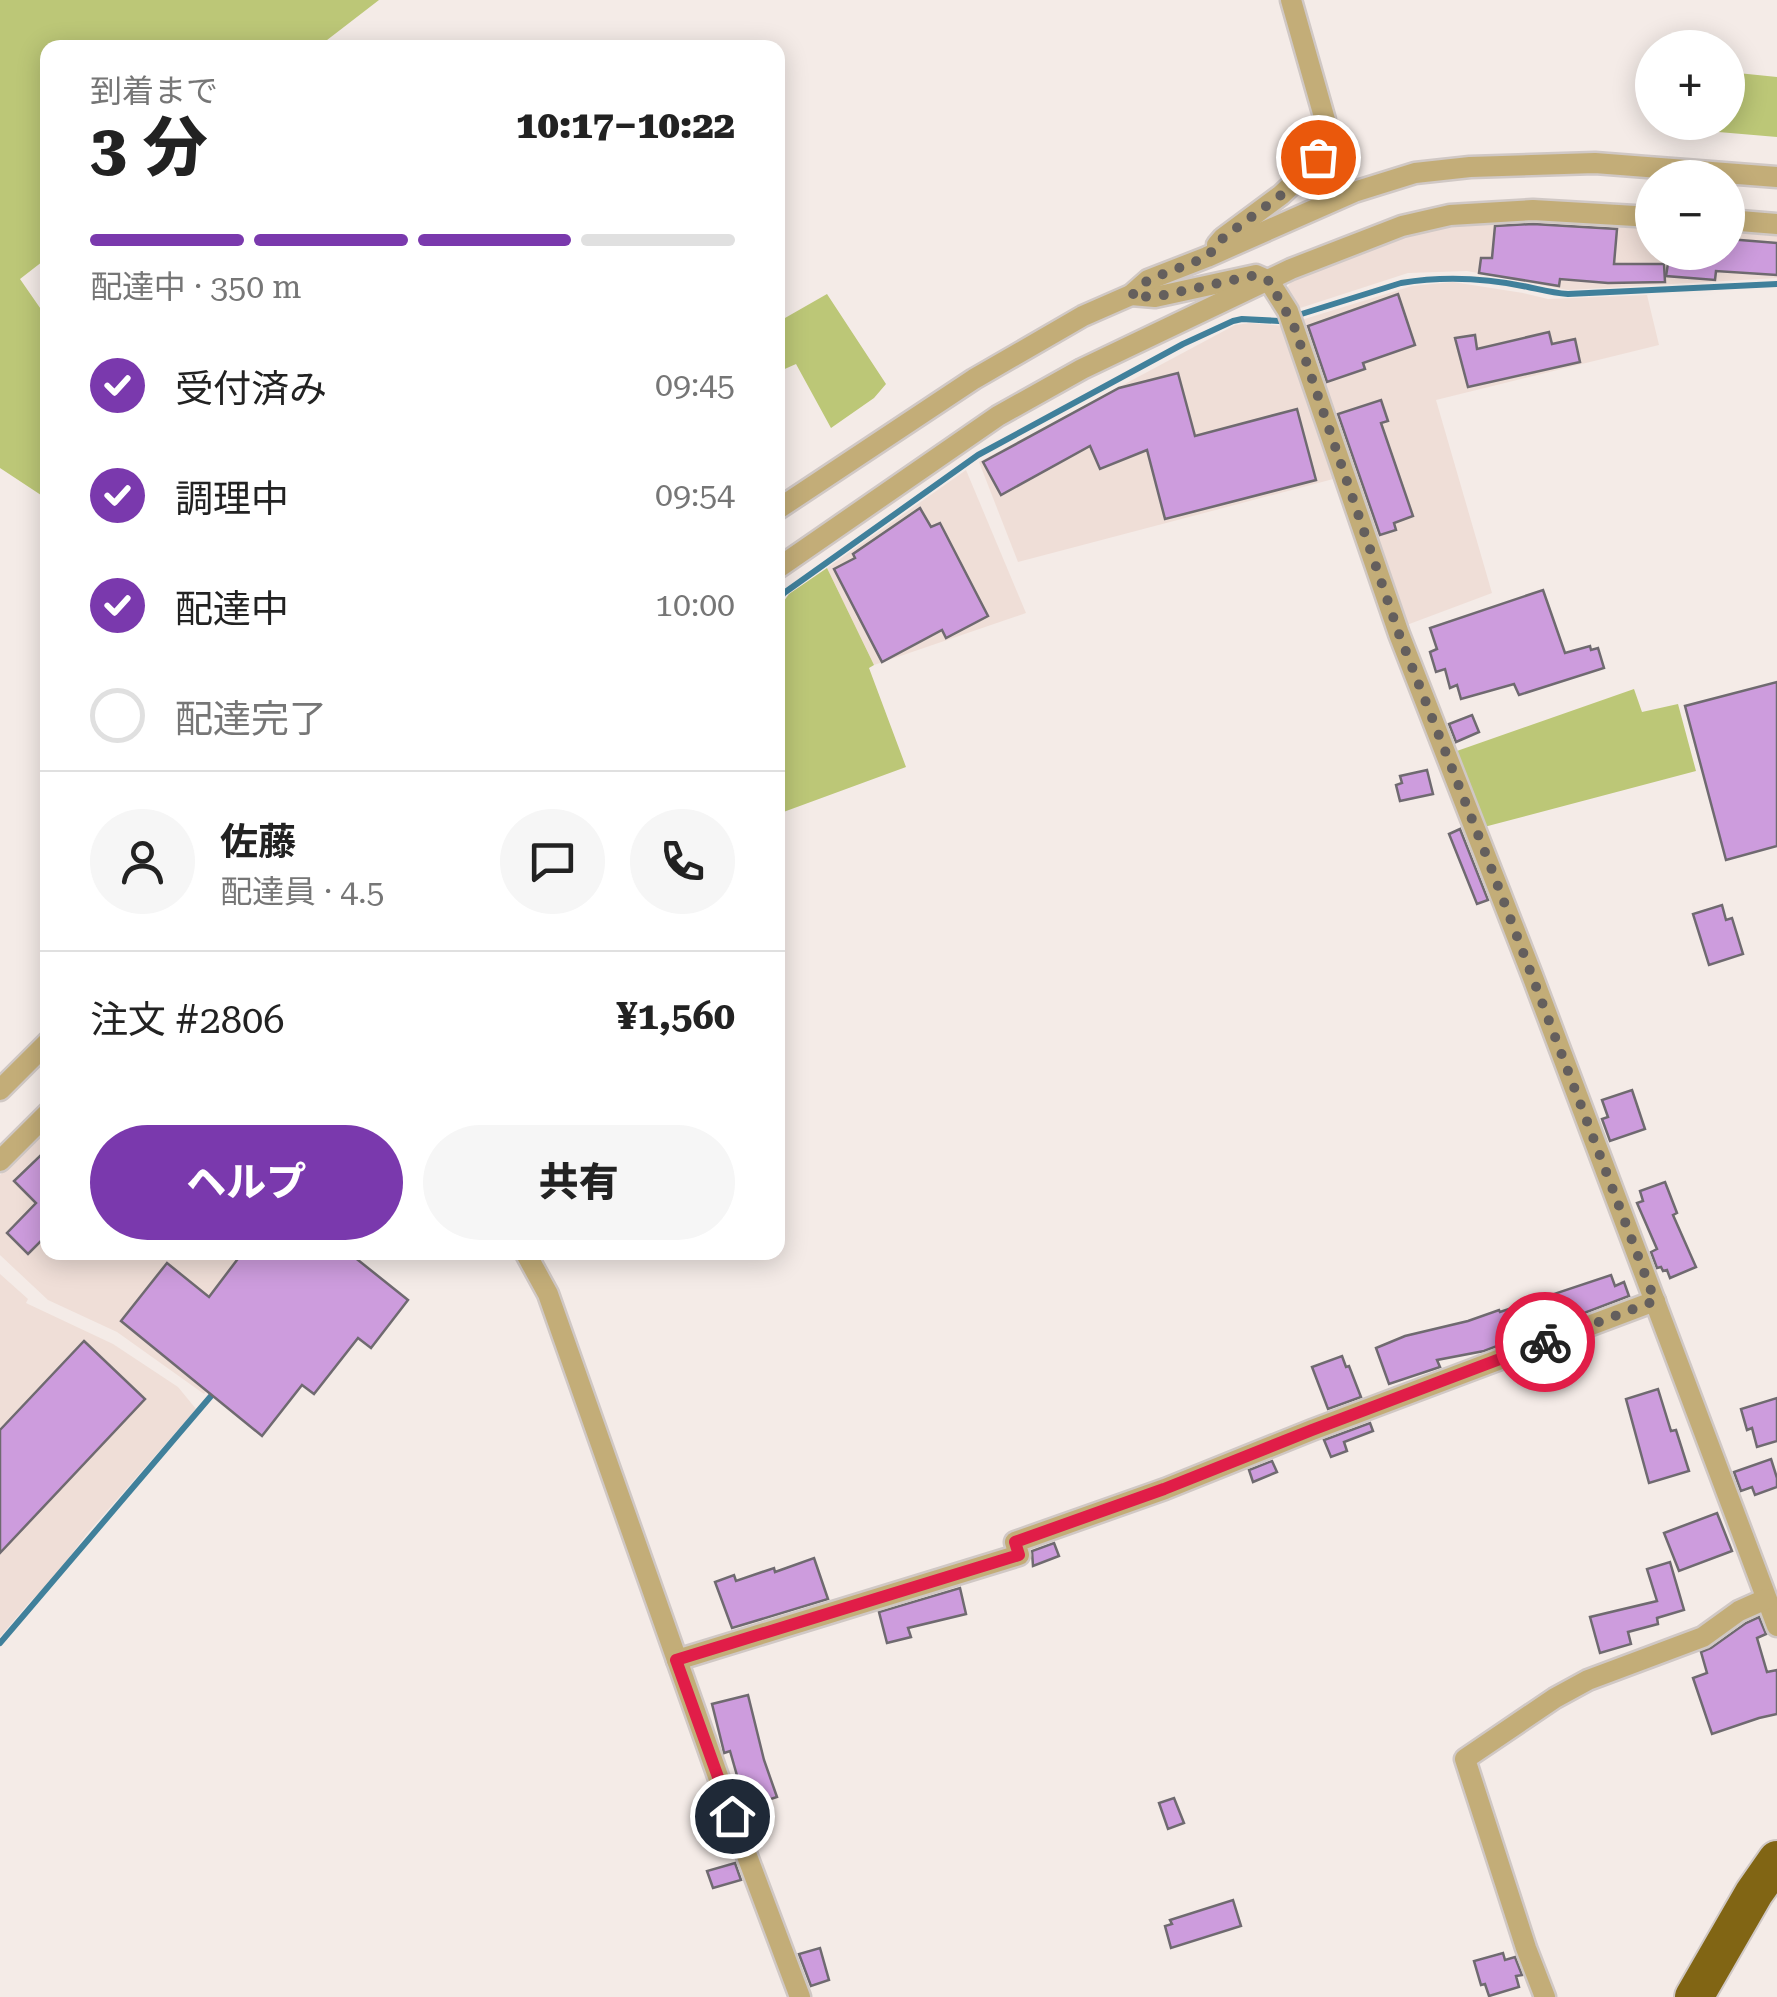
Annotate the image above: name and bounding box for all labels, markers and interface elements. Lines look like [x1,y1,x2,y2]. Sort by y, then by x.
map controls [1635,30,1745,270]
button: + [1635,30,1745,140]
text: 到着まで [90,72,218,110]
text: 10:17–10:22 [516,103,735,147]
text: 3 分 [90,110,208,186]
pin [1276,115,1361,200]
icon: bag [1291,130,1346,185]
button: − [1635,160,1745,270]
text: 配達中 · 350 m [90,268,301,306]
icon: check [90,358,145,413]
text: 09:45 [655,366,735,404]
text: 受付済み [175,367,327,411]
icon: check [90,468,145,523]
text: 09:54 [655,476,735,514]
text: 調理中 [175,477,289,521]
icon: check [90,578,145,633]
text: 10:00 [655,586,735,624]
text: 配達中 [175,587,289,631]
text: 配達完了 [175,697,327,741]
button: person [90,809,195,914]
button: chat [500,809,605,914]
button: phone [630,809,735,914]
text: 佐藤 [220,820,296,864]
text: 配達員 · 4.5 [220,873,384,911]
text: ¥1,560 [616,994,735,1038]
text: 注文 #2806 [90,998,285,1042]
button: ヘルプ [90,1125,403,1240]
button: 共有 [423,1125,735,1240]
courier [1495,1292,1595,1392]
icon: bike [1518,1315,1573,1370]
pin [690,1774,775,1859]
icon: home [705,1789,760,1844]

